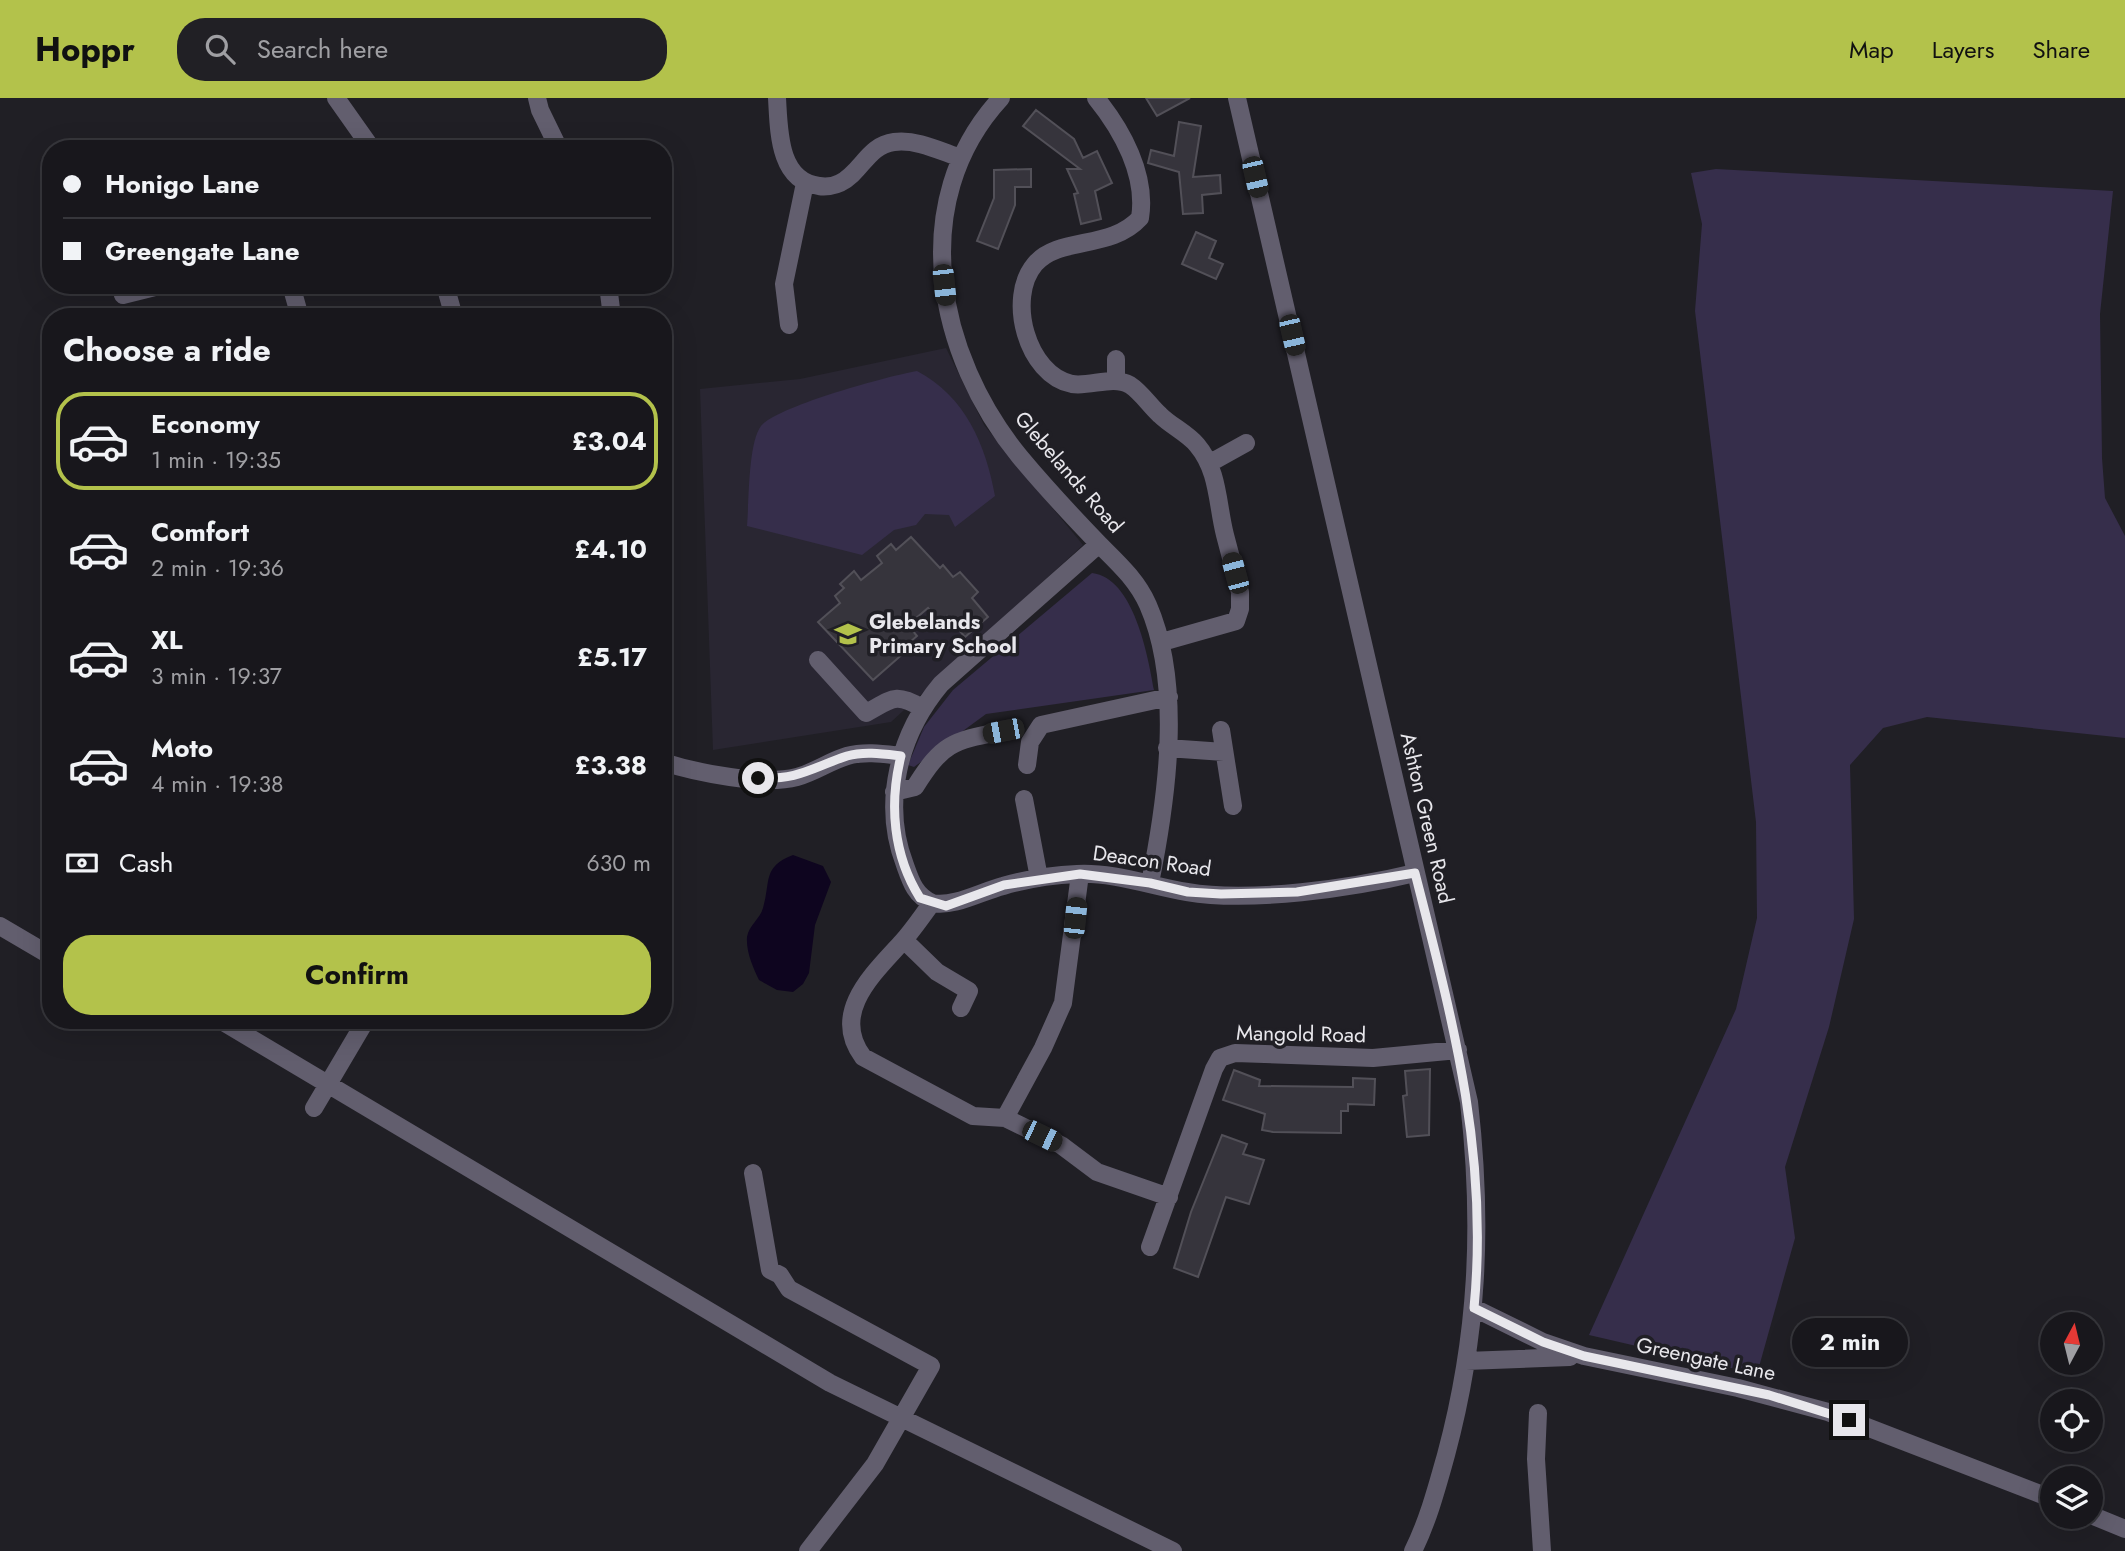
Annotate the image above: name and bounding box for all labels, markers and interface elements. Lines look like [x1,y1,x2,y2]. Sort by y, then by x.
search box [177,18,667,81]
text: Hoppr [35,26,135,73]
icon: search [201,30,239,68]
text: Search here [257,30,388,68]
text: Map [1849,32,1894,67]
text: Layers [1932,32,1994,67]
text: Share [2032,32,2090,67]
car [1241,154,1270,200]
text: Honigo Lane [105,165,260,203]
text: Greengate Lane [105,232,300,270]
car [932,263,957,307]
car [1278,312,1307,358]
text: Choose a ride [63,327,271,373]
text: Economy [151,405,260,443]
street label: Glebelands Road [1008,405,1130,539]
icon: car [67,410,130,473]
text: £3.04 [572,422,647,460]
text: 1 min · 19:35 [151,443,281,477]
text: Comfort [151,513,249,551]
icon: car [67,518,130,581]
text: £4.10 [574,530,647,568]
car [1220,550,1251,596]
text: 2 min · 19:36 [151,551,284,585]
place label: Glebelands Primary School [869,607,1017,661]
school or university icon: Glebelands Primary School [833,619,863,649]
text: XL [151,621,183,659]
icon: car [67,626,130,689]
text: £5.17 [577,638,647,676]
text: 3 min · 19:37 [151,659,282,693]
car [981,717,1026,745]
text: Moto [151,729,213,767]
street label: Ashton Green Road [1393,730,1461,906]
icon: car [67,734,130,797]
text: £3.38 [575,746,647,784]
route start [742,762,774,794]
text: 4 min · 19:38 [151,767,284,801]
street label: Deacon Road [1091,838,1213,884]
icon: cash [63,844,101,882]
text: Cash [119,844,173,882]
text: 630 m [587,846,651,880]
car [1063,896,1088,940]
button: Confirm [63,935,651,1015]
street label: Mangold Road [1236,1018,1366,1050]
car [1019,1117,1066,1155]
north arrow [2040,1312,2104,1376]
map controls [2040,1312,2103,1529]
callout: 2 min [1791,1318,1907,1368]
text: 2 min [1820,1325,1880,1359]
street label: Greengate Lane [1634,1330,1778,1388]
button: locate [2040,1389,2103,1452]
route end [1833,1404,1865,1436]
button: layers [2040,1466,2103,1529]

